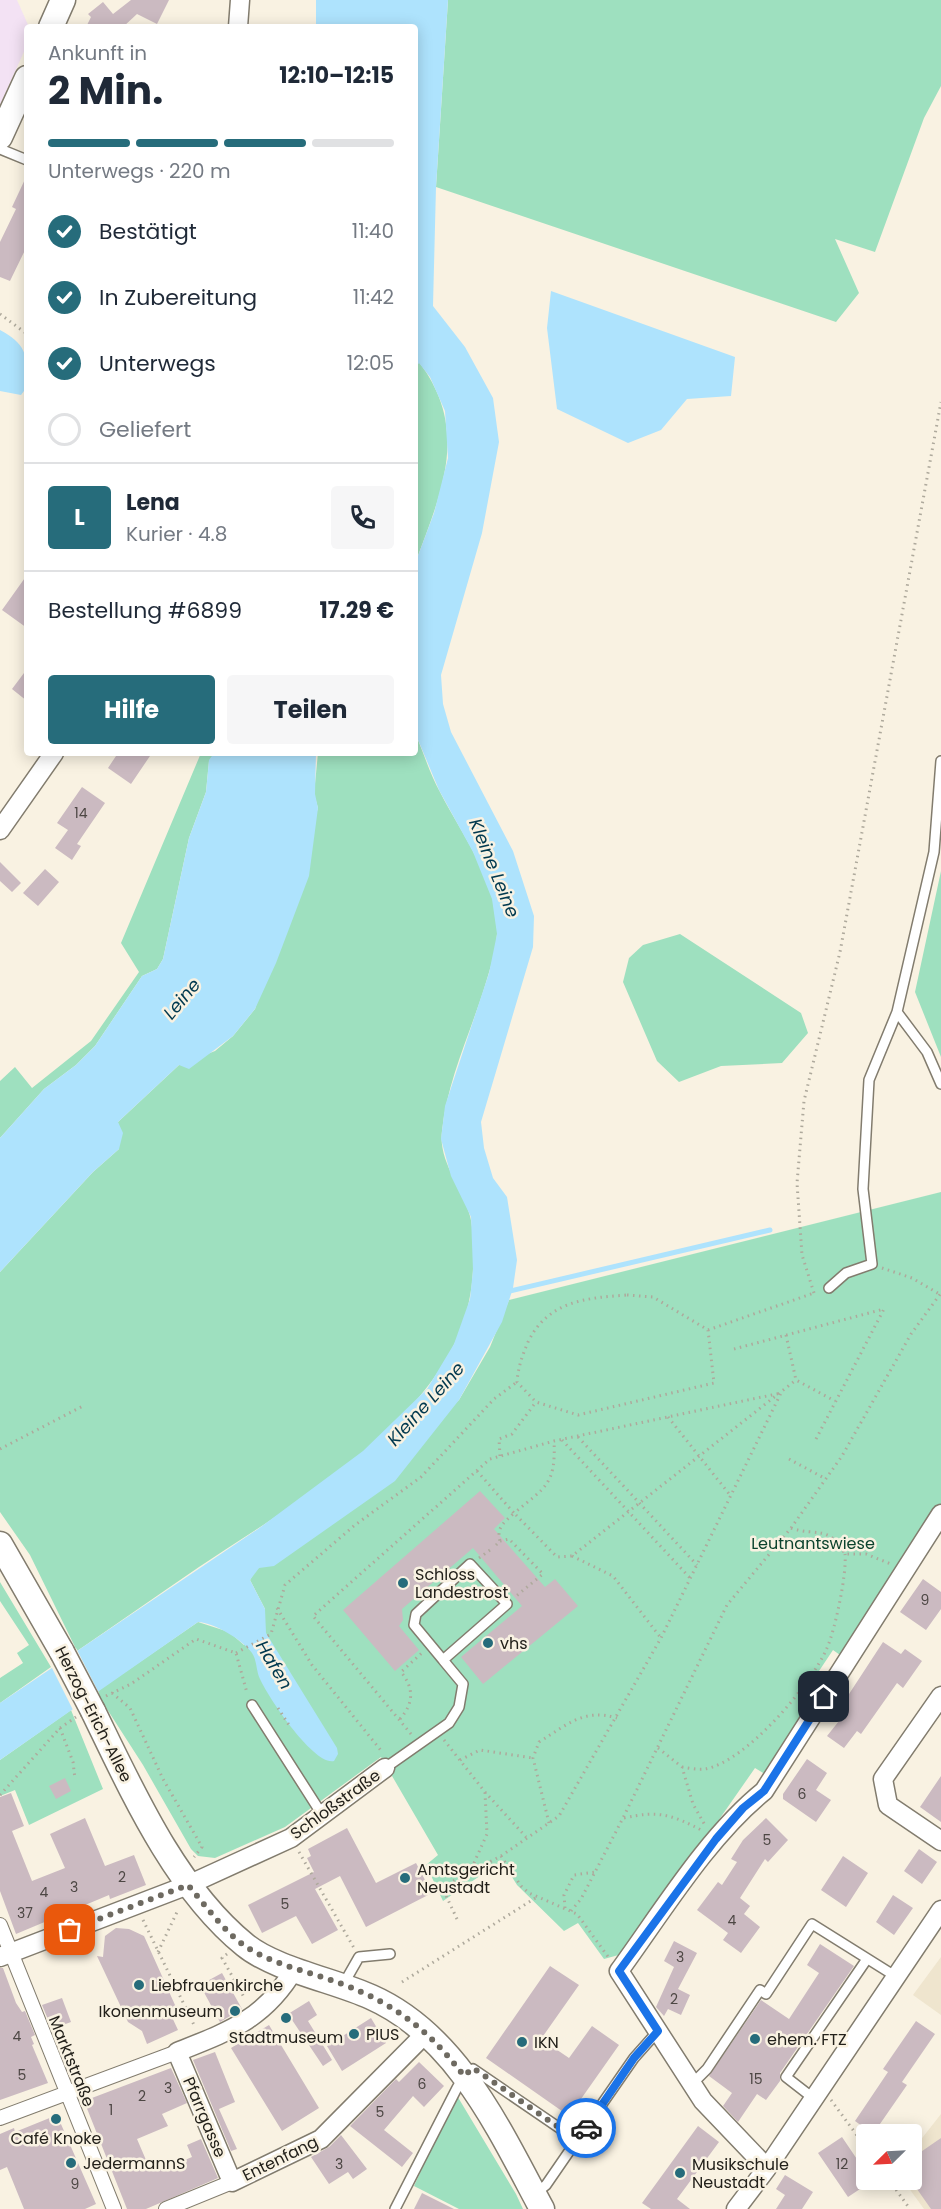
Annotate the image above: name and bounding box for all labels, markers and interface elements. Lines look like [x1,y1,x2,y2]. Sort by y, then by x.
text: Ankunft in [48,39,147,67]
text: 12:10–12:15 [279,60,394,91]
text: 2 Min. [48,63,163,118]
text: Unterwegs · 220 m [48,157,231,185]
icon: check [48,215,81,248]
text: Bestätigt [99,216,197,247]
text: 11:40 [352,217,394,245]
icon: check [48,281,81,314]
text: In Zubereitung [99,282,257,313]
text: 11:42 [353,283,394,311]
icon: check [48,347,81,380]
text: Unterwegs [99,348,216,379]
text: 12:05 [347,349,394,377]
text: Geliefert [99,414,191,445]
button: phone [331,486,394,549]
text: Lena [126,487,180,518]
text: L [74,502,85,533]
text: Kurier · 4.8 [126,520,227,548]
text: Bestellung #6899 [48,595,242,626]
text: 17.29 € [319,595,394,626]
button: Hilfe [48,675,215,744]
button: Teilen [227,675,394,744]
house number: 14 [74,803,88,823]
water label: Kleine Leine [463,815,526,921]
water label: Leine [157,973,206,1024]
water label: Kleine Leine [381,1356,470,1451]
park label: Leutnantswiese [751,1532,875,1555]
place label: Schloss Landestrost [415,1563,508,1604]
marker: Schloss Landestrost [396,1576,410,1590]
house number: 9 [921,1590,929,1610]
place label: vhs [500,1632,528,1655]
water label: Hafen [250,1635,299,1694]
marker: vhs [481,1636,495,1650]
street label: Herzog-Erich-Allee [49,1642,138,1786]
pin [798,1671,849,1722]
icon: home [807,1680,840,1713]
street label: Schloßstraße [286,1764,385,1845]
house number: 6 [798,1784,807,1804]
house number: 5 [763,1830,771,1850]
place label: Amtsgericht Neustadt [417,1858,515,1899]
house number: 2 [118,1867,126,1887]
marker: Amtsgericht Neustadt [398,1871,412,1885]
house number: 3 [70,1877,78,1897]
house number: 4 [40,1882,49,1902]
house number: 5 [281,1894,289,1914]
house number: 37 [17,1903,33,1923]
pin [44,1904,95,1955]
house number: 4 [728,1910,737,1930]
icon: bag [53,1913,86,1946]
house number: 3 [676,1947,684,1967]
place label: Liebfrauenkirche [151,1974,283,1997]
marker: Liebfrauenkirche [132,1978,146,1992]
house number: 2 [670,1989,678,2009]
place label: Ikonenmuseum [98,2000,223,2023]
marker: Ikonenmuseum [228,2004,242,2018]
marker: Stadtmuseum [279,2011,293,2025]
street label: Marktstraße [43,2012,100,2110]
place label: PIUS [366,2023,399,2046]
house number: 4 [13,2026,22,2046]
place label: Stadtmuseum [229,2026,343,2049]
marker: PIUS [347,2027,361,2041]
place label: ehem. FTZ [767,2028,847,2051]
place label: IKN [534,2031,559,2054]
marker: ehem. FTZ [748,2032,762,2046]
marker: IKN [515,2035,529,2049]
house number: 5 [18,2065,26,2085]
house number: 15 [749,2069,763,2089]
street label: Pfarrgasse [177,2073,232,2161]
house number: 6 [418,2074,427,2094]
house number: 3 [164,2078,172,2098]
house number: 2 [138,2086,146,2106]
courier [556,2098,616,2158]
house number: 1 [109,2100,113,2120]
house number: 5 [376,2102,384,2122]
marker: Café Knoke [49,2112,63,2126]
icon: car [570,2112,603,2145]
north arrow [856,2124,922,2190]
map controls [856,2124,922,2190]
place label: Café Knoke [11,2127,101,2150]
street label: Entenfang [239,2130,322,2187]
place label: JedermannS [83,2152,185,2175]
place label: Musikschule Neustadt [692,2153,789,2194]
house number: 3 [335,2154,343,2174]
house number: 12 [836,2154,848,2174]
marker: JedermannS [64,2156,78,2170]
marker: Musikschule Neustadt [673,2166,687,2180]
house number: 9 [71,2174,79,2194]

